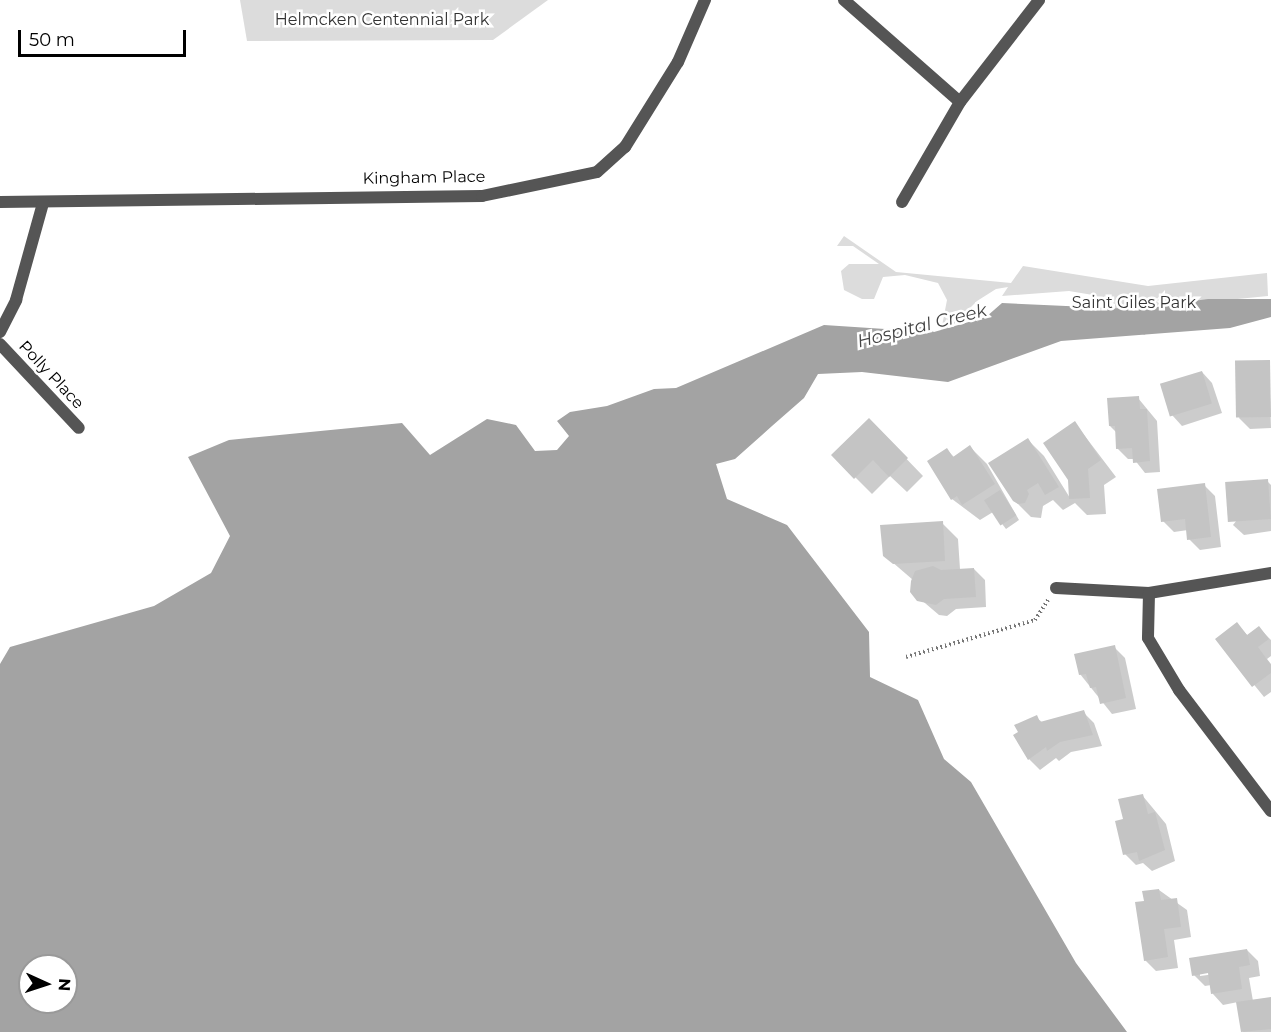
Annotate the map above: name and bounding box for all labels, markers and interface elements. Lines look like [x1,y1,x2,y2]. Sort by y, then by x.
park label: Helmcken Centennial Park [275,10,489,30]
scale bar [21,18,189,56]
text: 50 m [29,29,75,51]
street label: Kingham Place [363,167,485,189]
park label: Saint Giles Park [1072,293,1196,313]
water label: Hospital Creek [855,299,989,353]
street label: Polly Place [14,337,88,413]
north arrow [18,954,78,1014]
text: N [55,978,74,992]

